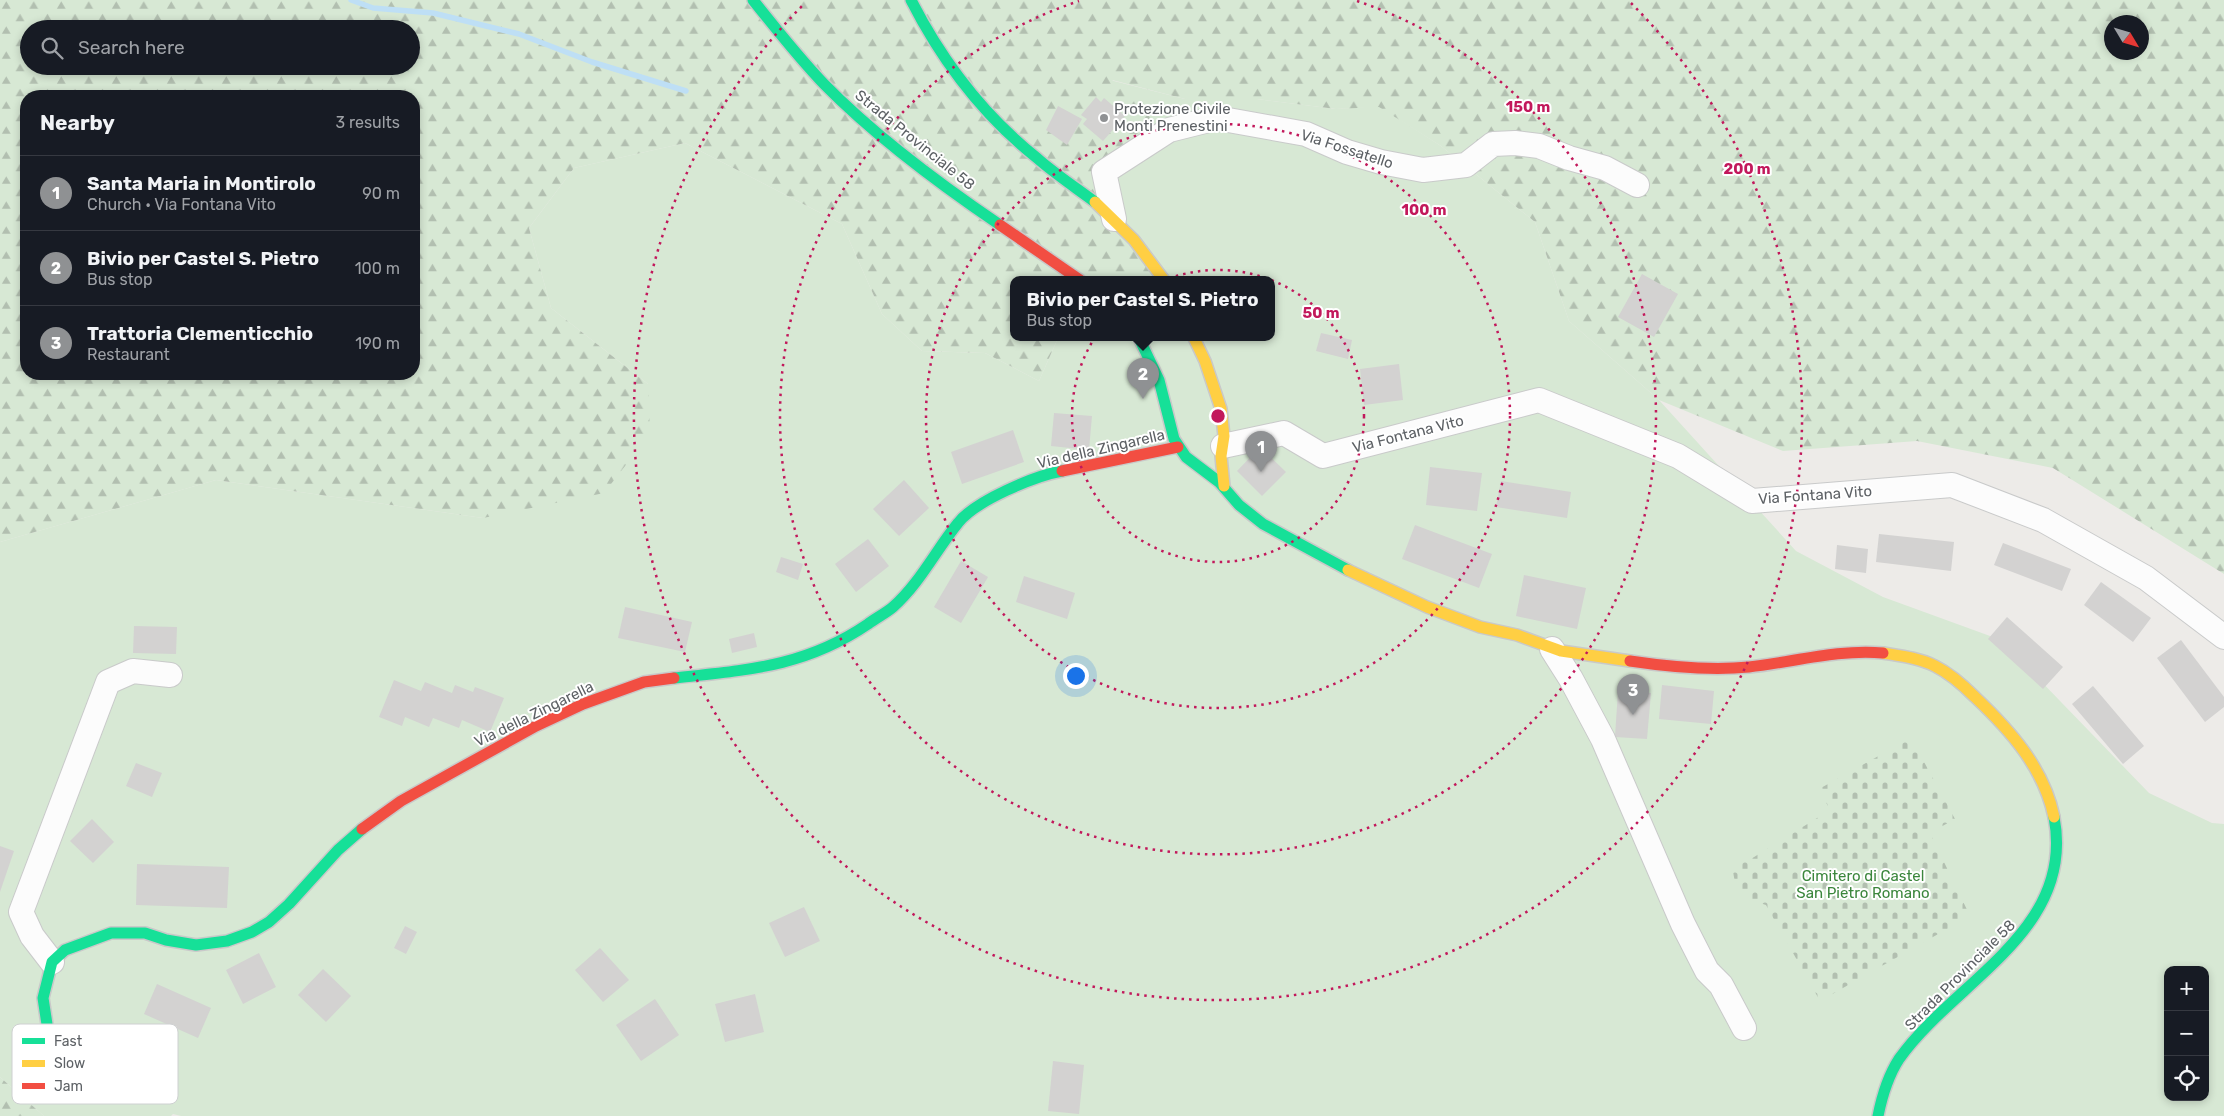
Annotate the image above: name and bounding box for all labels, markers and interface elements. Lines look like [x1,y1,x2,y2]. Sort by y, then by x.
north arrow [2104,15,2149,60]
search box [20,20,420,75]
icon: search [38,34,66,62]
text: Search here [78,36,185,59]
street label: Strada Provinciale 58 [851,86,979,194]
text: 150 m [1506,98,1550,116]
place label: Protezione Civile Monti Prenestini [1114,100,1231,135]
text: Nearby [40,110,115,135]
marker: Protezione Civile Monti Prenestini [1098,112,1110,124]
text: 3 results [335,113,400,132]
street label: Via Fossatello [1298,126,1396,172]
text: 200 m [1723,160,1771,178]
text: Santa Maria in Montirolo [87,172,316,195]
text: 1 [52,184,60,203]
text: 90 m [362,184,400,203]
text: Church · Via Fontana Vito [87,195,276,214]
text: 100 m [1402,201,1446,219]
text: Bivio per Castel S. Pietro [87,247,319,270]
text: 2 [51,259,61,278]
text: 100 m [355,259,400,278]
text: Bus stop [87,270,153,289]
popup [1010,276,1275,341]
text: Bivio per Castel S. Pietro [1026,288,1259,311]
text: 50 m [1303,304,1339,322]
text: Bus stop [1026,311,1092,330]
text: Trattoria Clementicchio [87,322,313,345]
text: 3 [51,334,61,353]
text: 190 m [355,334,400,353]
text: Restaurant [87,345,170,364]
pin: 2 [1127,358,1159,399]
centre of rings [1209,407,1227,425]
street label: Via Fontana Vito [1350,411,1466,457]
street label: Via della Zingarella [1035,426,1167,472]
pin: 1 [1245,431,1277,472]
street label: Via Fontana Vito [1757,482,1873,508]
your location [1063,663,1089,689]
pin: 3 [1617,674,1649,715]
street label: Via della Zingarella [471,677,597,751]
park label: Cimitero di Castel San Pietro Romano [1796,867,1930,902]
street label: Strada Provinciale 58 [1901,916,2019,1034]
map controls [2164,966,2209,1101]
button: + [2164,966,2209,1011]
button: − [2164,1011,2209,1056]
legend [12,1024,178,1104]
text: Fast [54,1033,83,1050]
text: Slow [54,1055,85,1072]
button: locate [2164,1056,2209,1101]
text: Jam [54,1078,83,1095]

